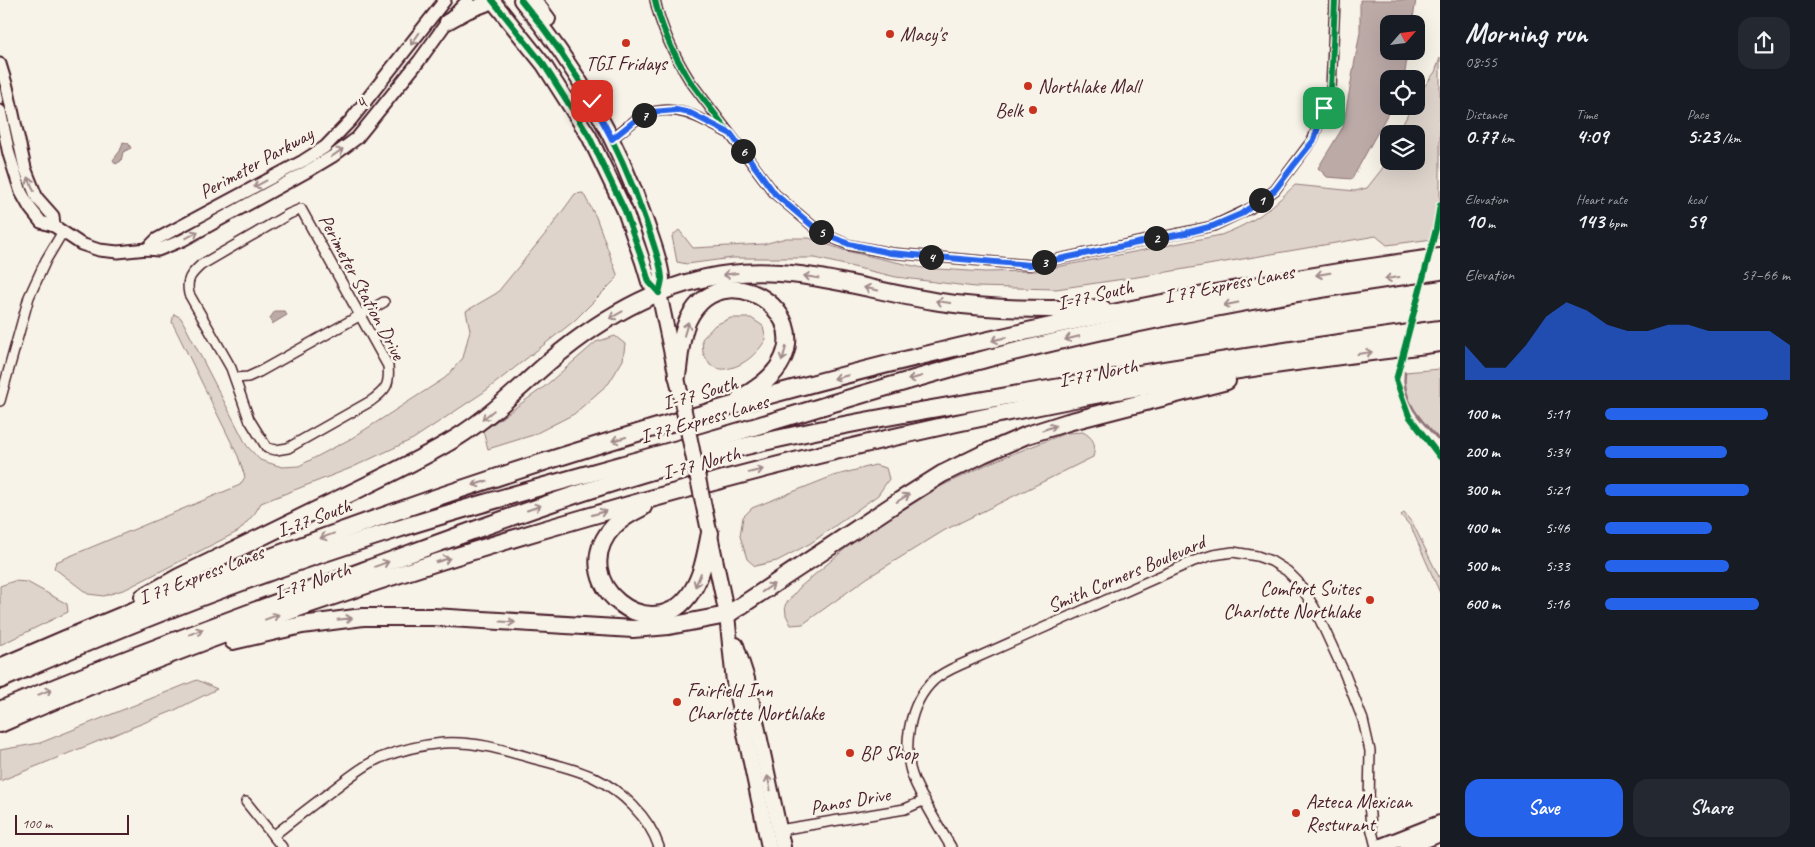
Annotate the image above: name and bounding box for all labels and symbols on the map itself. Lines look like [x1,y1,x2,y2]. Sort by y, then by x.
north arrow [1380,15,1425,60]
place label: Macy's [900,22,948,47]
marker: Macy's [884,28,896,40]
one-way arrow [410,32,420,46]
marker: TGI Fridays [620,37,632,49]
place label: TGI Fridays [585,51,669,76]
place label: Northlake Mall [1038,74,1143,99]
pin [571,80,613,122]
marker: Northlake Mall [1022,80,1034,92]
pin [1303,87,1345,129]
street label: 4 [348,91,375,115]
place label: Belk [995,98,1025,123]
pin: 7 [632,102,656,128]
marker: Belk [1027,104,1039,116]
street label: Perimeter Parkway [195,121,318,205]
pin: 6 [730,138,756,164]
one-way arrow [330,148,344,158]
one-way arrow [26,177,36,192]
one-way arrow [253,180,268,189]
pin: 1 [1248,188,1274,212]
street label: Perimeter Station Drive [313,210,412,365]
pin: 5 [808,220,834,244]
pin: 2 [1144,226,1168,250]
one-way arrow [185,229,199,239]
pin: 4 [918,244,944,270]
pin: 3 [1032,250,1056,274]
street label: I 77 Express Lanes [1162,259,1298,309]
one-way arrow [722,269,738,279]
one-way arrow [1315,270,1331,280]
one-way arrow [803,272,819,282]
one-way arrow [1384,273,1400,283]
street label: I-77 South [1055,274,1136,316]
one-way arrow [864,284,880,293]
one-way arrow [935,297,951,307]
one-way arrow [1224,300,1240,310]
one-way arrow [608,310,623,320]
one-way arrow [681,321,691,337]
one-way arrow [1065,334,1081,343]
one-way arrow [991,335,1007,344]
one-way arrow [778,346,788,362]
one-way arrow [1356,348,1372,358]
street label: I-77 North [1057,353,1140,393]
street label: I-77 South [660,370,741,416]
one-way arrow [833,373,849,382]
one-way arrow [908,374,924,384]
street label: I 77 Express Lanes [637,388,773,449]
one-way arrow [482,410,495,421]
one-way arrow [1041,422,1057,432]
one-way arrow [612,434,628,444]
street label: I-77 North [659,440,743,485]
one-way arrow [747,466,763,475]
one-way arrow [473,478,489,488]
street label: I-77 South [274,493,355,543]
one-way arrow [895,493,909,503]
one-way arrow [526,503,541,512]
one-way arrow [590,508,606,518]
street label: Smith Corners Boulevard [1044,528,1211,618]
one-way arrow [320,532,335,541]
street label: I 77 Express Lanes [135,539,269,610]
one-way arrow [435,555,450,564]
street label: I-77 North [270,556,354,606]
one-way arrow [373,559,389,568]
one-way arrow [692,572,702,587]
place label: Comfort Suites Charlotte Northlake [1223,576,1362,624]
one-way arrow [760,583,774,593]
marker: Comfort Suites Charlotte Northlake [1364,594,1376,606]
one-way arrow [264,612,280,621]
one-way arrow [337,614,353,624]
one-way arrow [499,617,515,626]
one-way arrow [189,627,204,636]
place label: Fairfield Inn Charlotte Northlake [687,678,825,726]
one-way arrow [37,686,52,696]
marker: Fairfield Inn Charlotte Northlake [671,696,683,708]
place label: BP Shop [860,741,919,766]
marker: BP Shop [844,747,856,759]
one-way arrow [764,775,773,791]
street label: Panos Drive [808,781,893,820]
place label: Azteca Mexican Resturant [1306,789,1413,837]
marker: Azteca Mexican Resturant [1290,807,1302,819]
scale bar [15,812,129,835]

